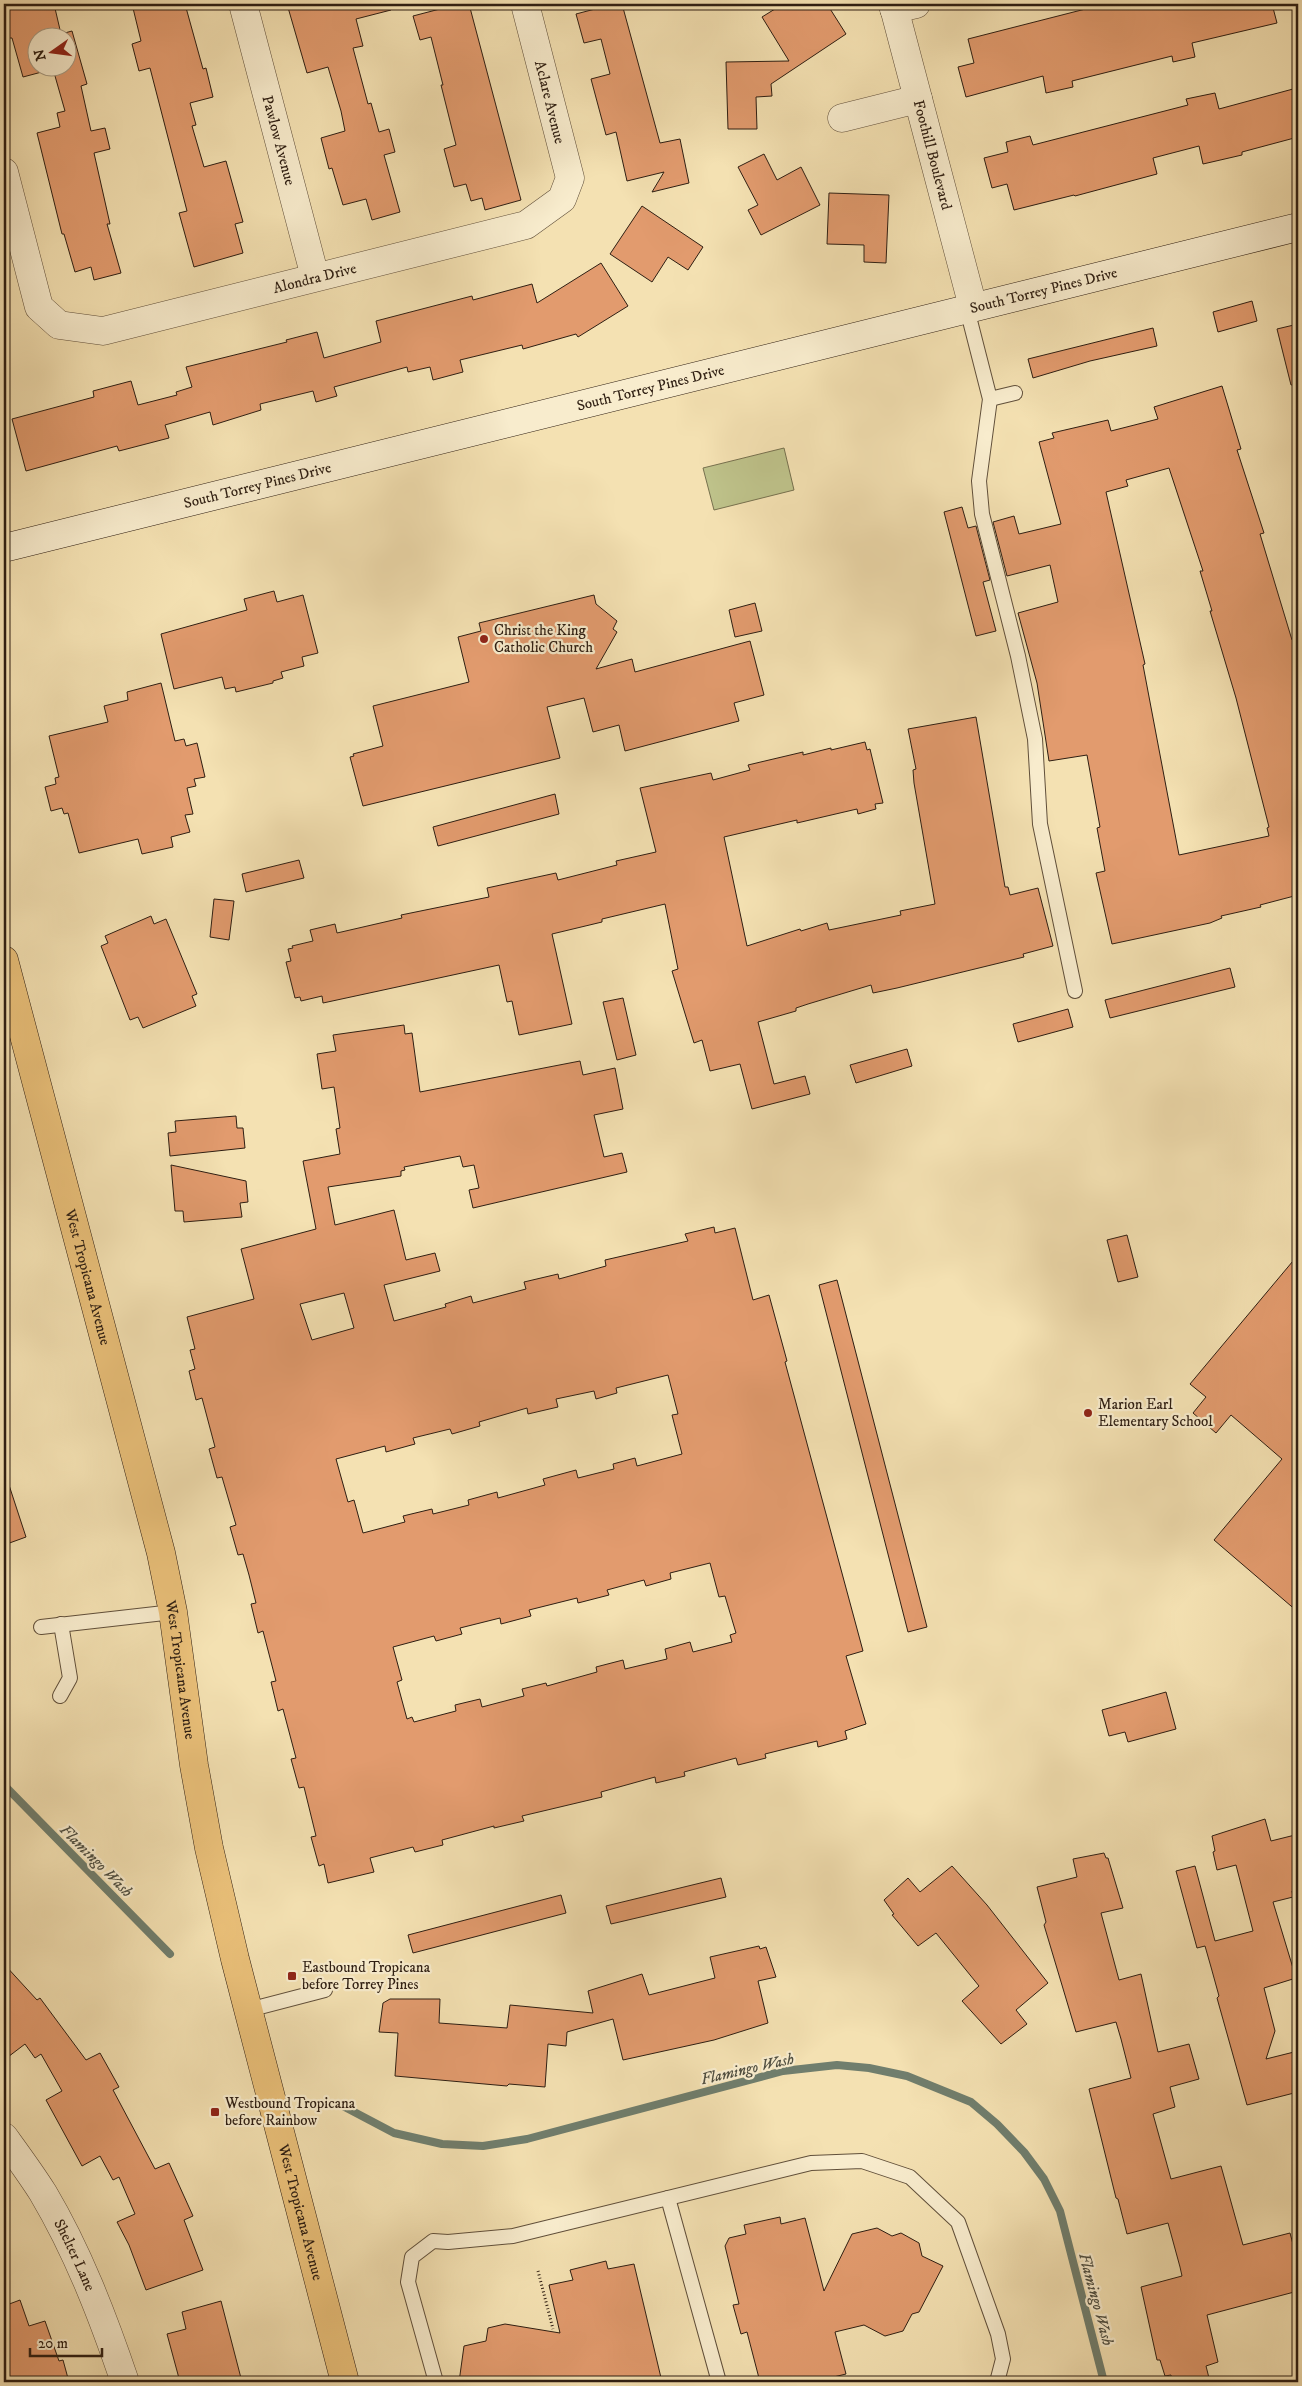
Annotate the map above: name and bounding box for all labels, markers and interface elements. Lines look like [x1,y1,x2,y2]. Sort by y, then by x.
north arrow [28,28,78,78]
text: N [30,47,50,63]
street label: Aclare Avenue [530,59,569,146]
street label: Pawlow Avenue [258,93,299,187]
street label: Foothill Boulevard [909,98,956,212]
street label: Alondra Drive [271,259,358,298]
street label: South Torrey Pines Drive [968,263,1119,318]
street label: South Torrey Pines Drive [575,361,726,416]
street label: South Torrey Pines Drive [182,458,333,513]
place label: Christ the King Catholic Church [494,621,593,657]
marker: Christ the King Catholic Church [478,633,490,645]
street label: West Tropicana Avenue [60,1206,115,1347]
place label: Marion Earl Elementary School [1098,1395,1213,1431]
marker: Marion Earl Elementary School [1082,1407,1094,1419]
street label: West Tropicana Avenue [161,1598,199,1741]
water label: Flamingo Wash [56,1820,137,1901]
place label: Eastbound Tropicana before Torrey Pines [302,1958,431,1994]
marker: Eastbound Tropicana before Torrey Pines [286,1970,298,1982]
water label: Flamingo Wash [699,2049,796,2089]
place label: Westbound Tropicana before Rainbow [224,2094,356,2130]
marker: Westbound Tropicana before Rainbow [209,2106,221,2118]
street label: West Tropicana Avenue [273,2141,327,2282]
street label: Shelter Lane [49,2216,99,2294]
water label: Flamingo Wash [1074,2251,1118,2348]
scale bar [30,2326,102,2358]
text: 20 m [38,2334,68,2353]

